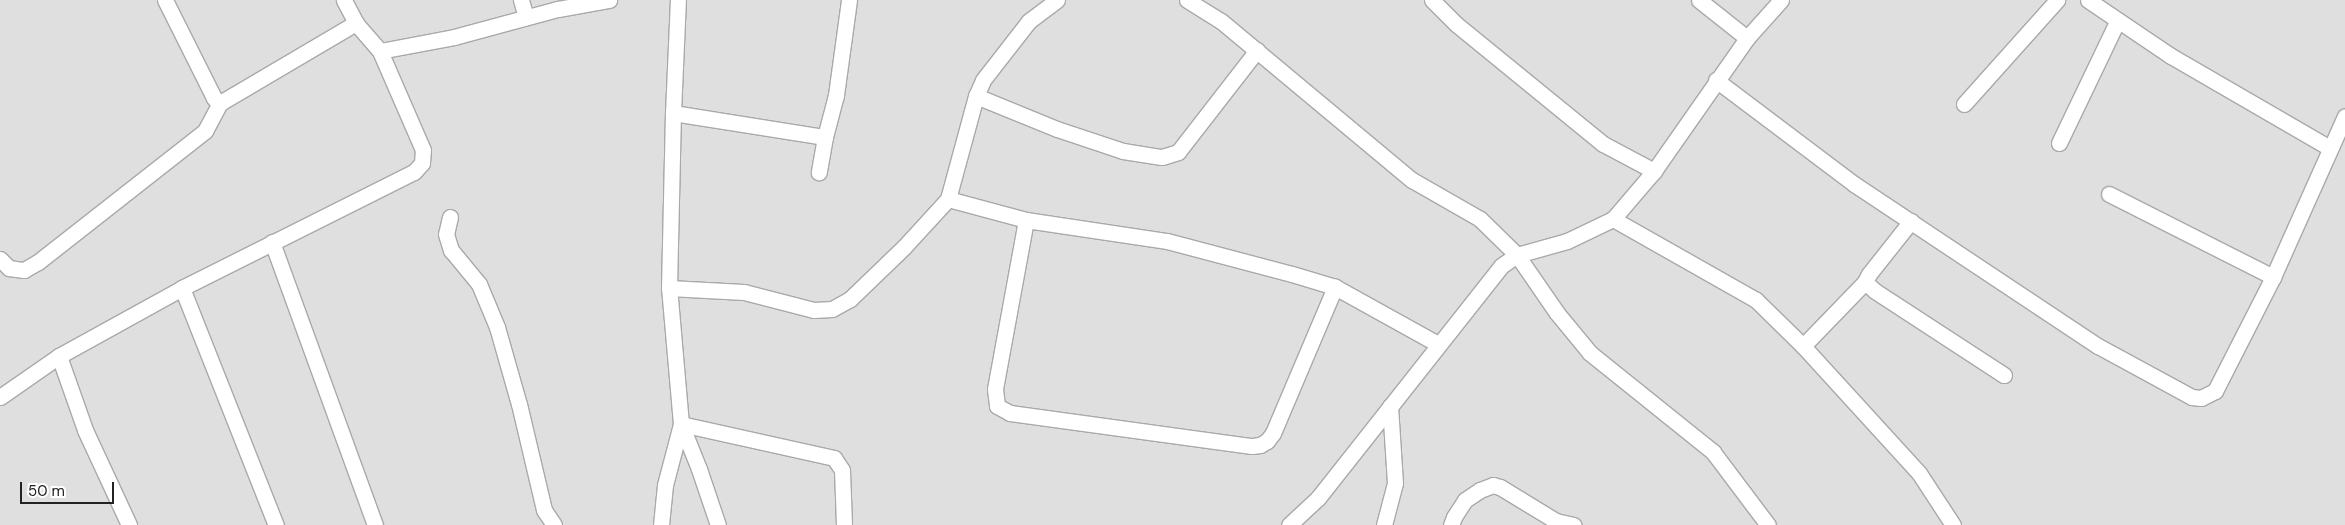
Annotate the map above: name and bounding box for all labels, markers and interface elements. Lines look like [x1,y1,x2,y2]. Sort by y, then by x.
scale bar [22,472,116,504]
text: 50 m [28,481,65,501]

